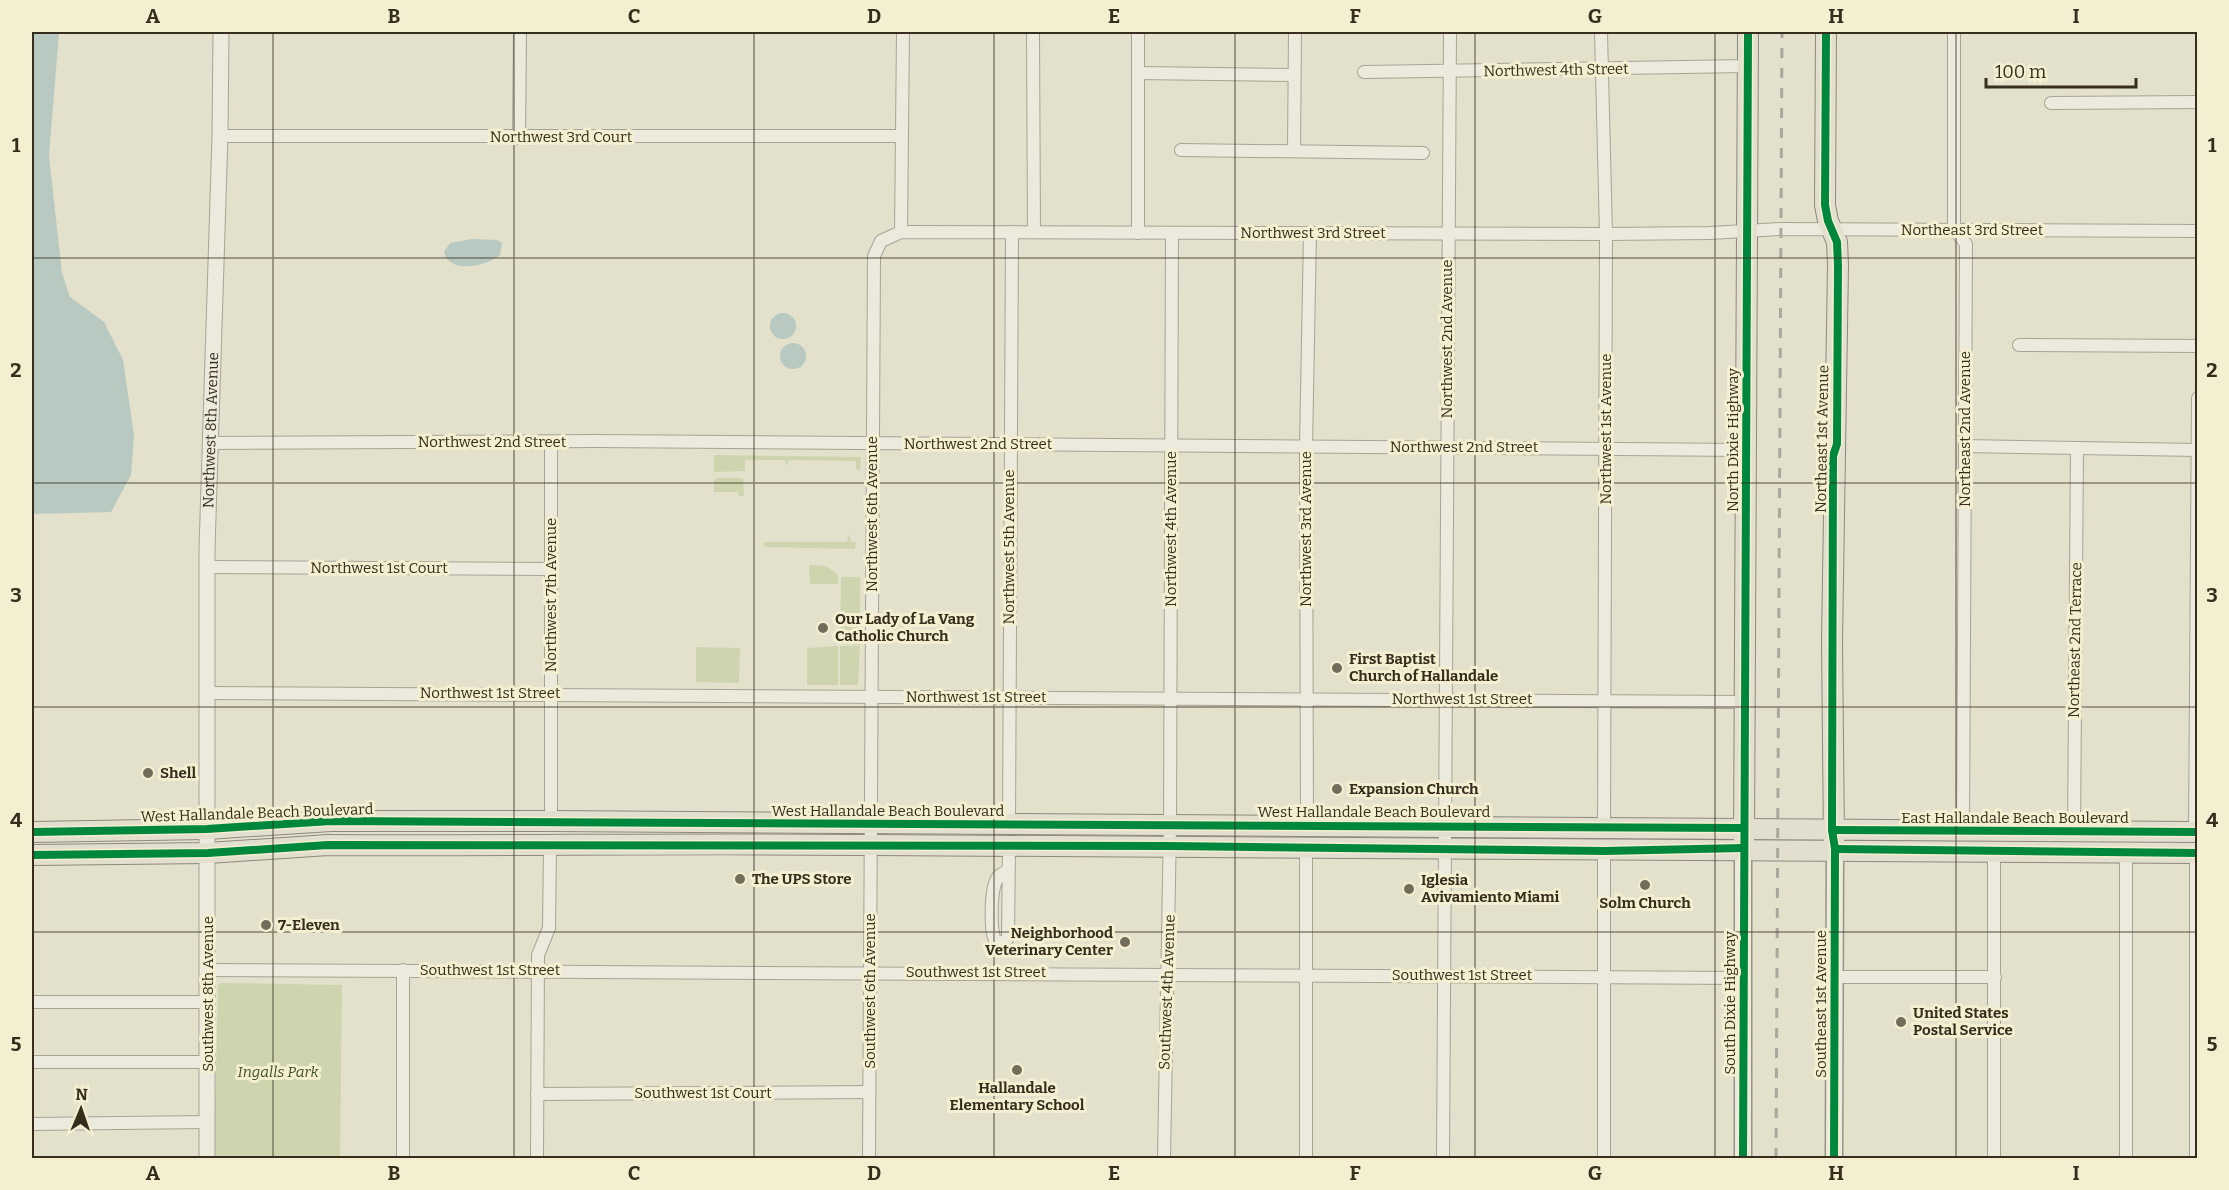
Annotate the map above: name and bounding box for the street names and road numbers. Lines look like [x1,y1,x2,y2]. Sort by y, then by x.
street label: Northwest 4th Street [1483,60,1629,80]
street label: Northwest 3rd Court [490,128,633,146]
street label: Northeast 3rd Street [1901,221,2044,239]
street label: Northwest 3rd Street [1240,224,1386,242]
street label: Northwest 2nd Avenue [1438,260,1456,418]
street label: Northeast 2nd Avenue [1956,351,1974,507]
street label: Northwest 8th Avenue [199,352,222,508]
street label: Northwest 1st Avenue [1597,353,1615,505]
street label: Northeast 1st Avenue [1812,365,1832,513]
street label: North Dixie Highway [1724,368,1742,512]
street label: Northwest 2nd Street [418,433,567,451]
street label: Northwest 2nd Street [904,435,1053,453]
street label: Northwest 6th Avenue [863,436,881,592]
street label: Northwest 2nd Street [1390,438,1539,456]
street label: Northwest 4th Avenue [1162,451,1180,607]
street label: Northwest 3rd Avenue [1297,451,1315,607]
street label: Northwest 5th Avenue [1000,470,1018,625]
street label: Northwest 7th Avenue [542,518,560,672]
street label: Northwest 1st Court [310,559,448,577]
street label: Northeast 2nd Terrace [2065,562,2085,718]
street label: Northwest 1st Street [420,684,561,702]
street label: Northwest 1st Street [906,688,1047,706]
street label: Northwest 1st Street [1392,690,1533,708]
street label: West Hallandale Beach Boulevard [140,800,374,826]
street label: West Hallandale Beach Boulevard [772,802,1005,820]
street label: West Hallandale Beach Boulevard [1258,803,1491,821]
street label: East Hallandale Beach Boulevard [1901,809,2129,827]
street label: Southwest 6th Avenue [861,913,879,1069]
street label: Southwest 4th Avenue [1155,914,1179,1070]
street label: Southwest 8th Avenue [199,916,217,1072]
street label: Southeast 1st Avenue [1812,930,1830,1078]
street label: South Dixie Highway [1721,931,1739,1075]
street label: Southwest 1st Street [420,961,561,979]
street label: Southwest 1st Street [906,963,1047,981]
street label: Southwest 1st Street [1392,966,1533,984]
street label: Southwest 1st Court [634,1084,772,1102]

